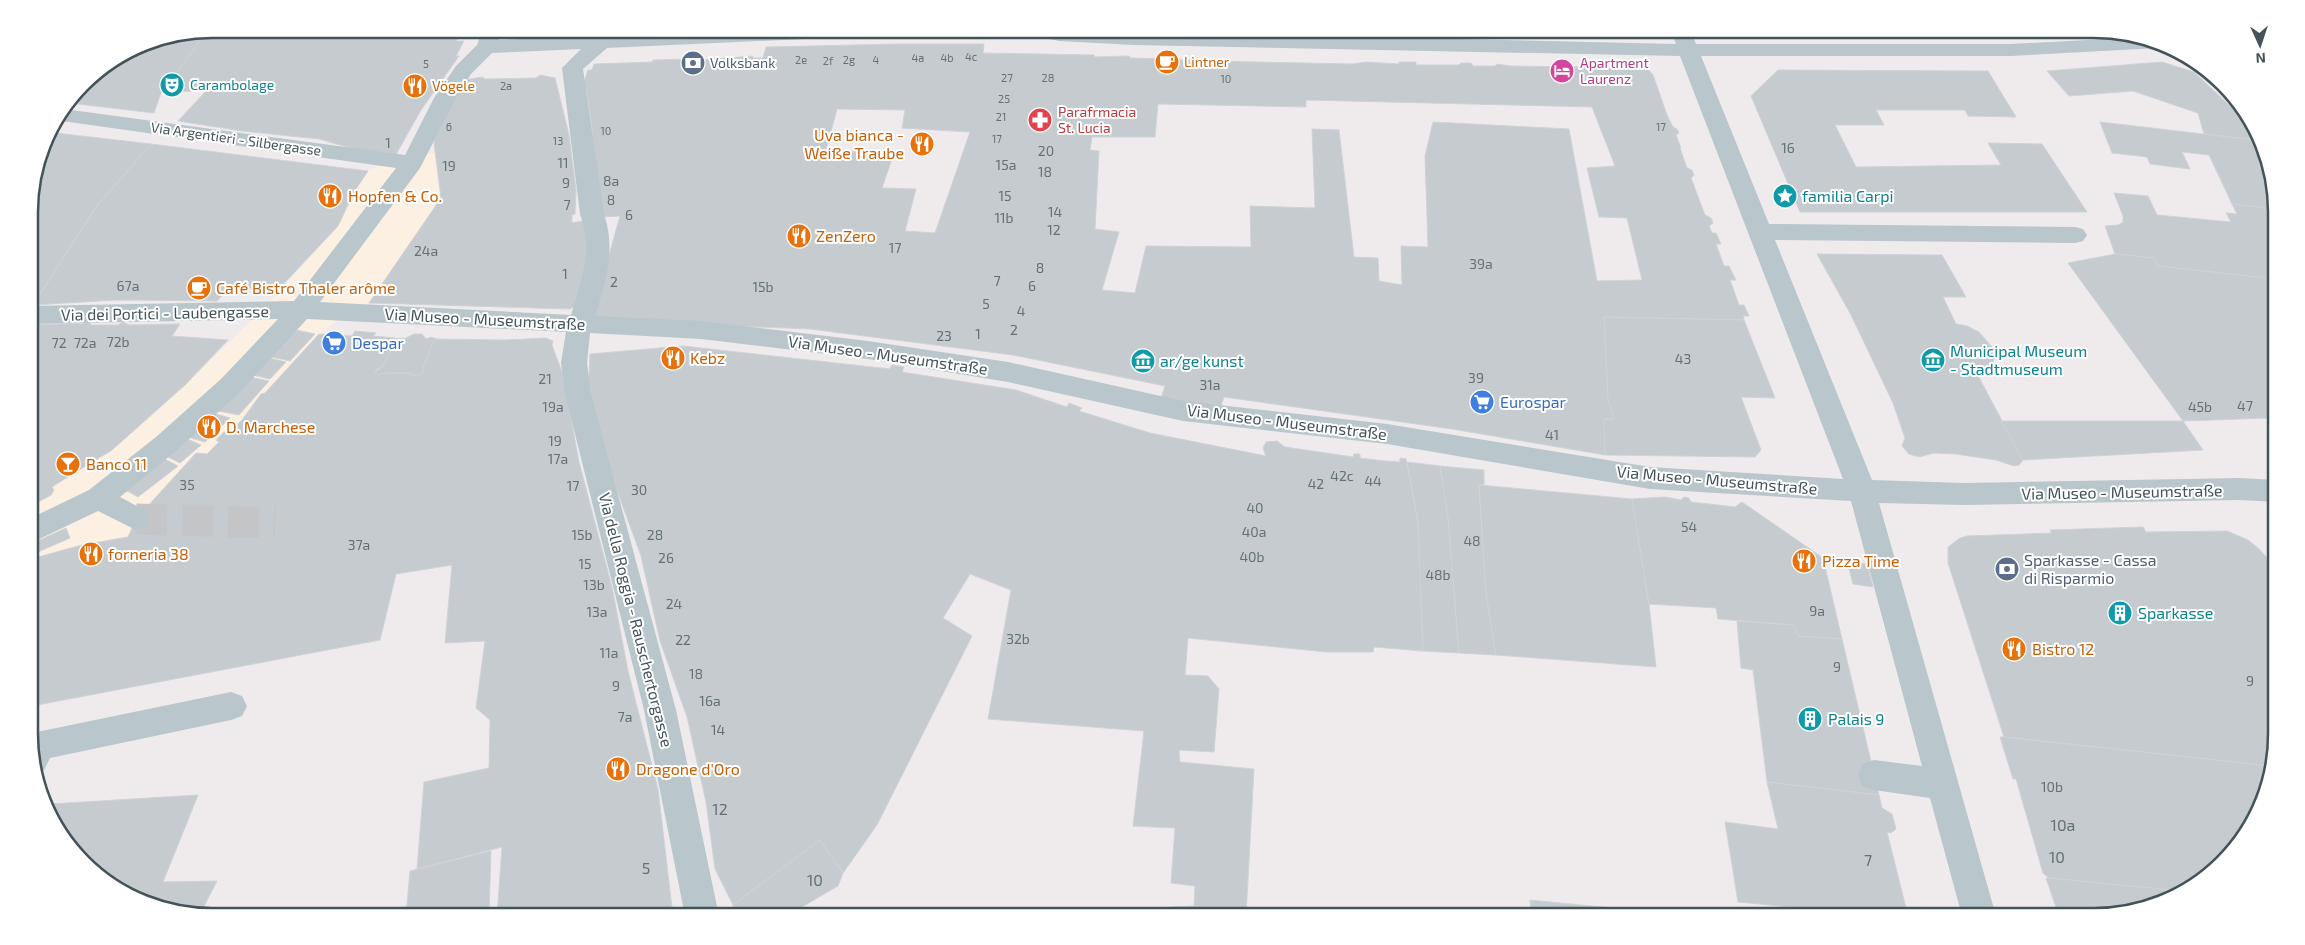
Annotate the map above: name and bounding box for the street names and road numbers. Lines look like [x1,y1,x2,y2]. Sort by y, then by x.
street label: Via Argentieri - Silbergasse [150,118,322,159]
street label: Via dei Portici - Laubengasse [61,301,269,324]
street label: Via Museo - Museumstraße [384,304,586,333]
street label: Via Museo - Museumstraße [787,331,989,378]
street label: Via Museo - Museumstraße [1186,400,1388,443]
street label: Via Museo - Museumstraße [1616,461,1818,498]
street label: Via Museo - Museumstraße [2021,480,2223,503]
street label: Via della Roggia - Rauschertorgasse [596,491,677,749]

